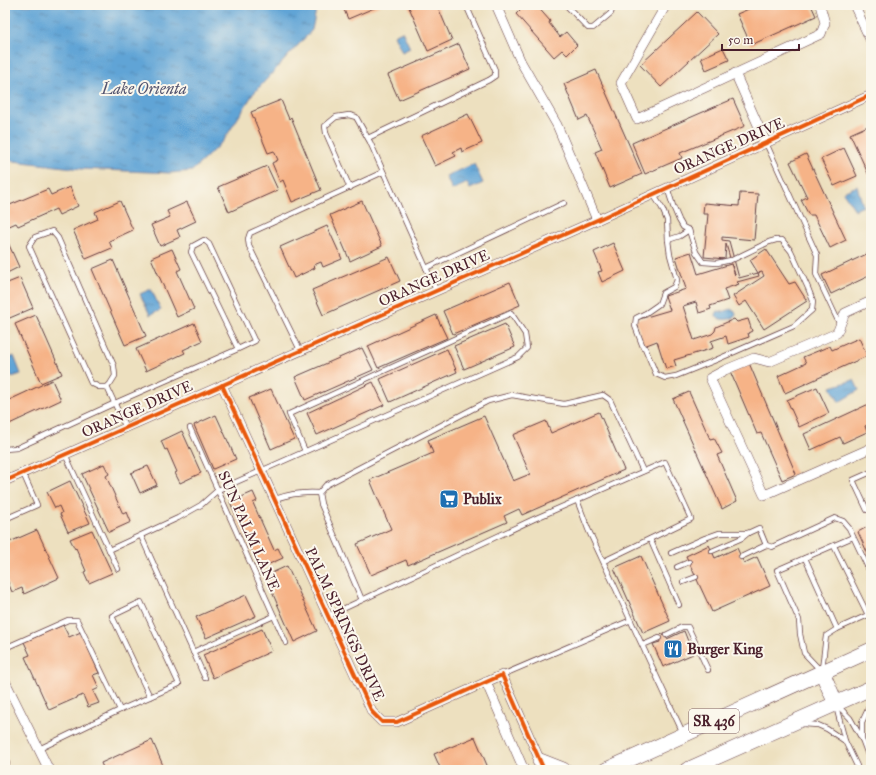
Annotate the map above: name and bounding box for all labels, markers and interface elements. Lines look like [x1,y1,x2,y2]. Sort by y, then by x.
scale bar [722,26,799,52]
text: 50 m [728,33,753,47]
water label: Lake Orienta [100,79,187,98]
street label: ORANGE DRIVE [671,113,787,178]
street label: ORANGE DRIVE [376,245,492,310]
street label: ORANGE DRIVE [79,376,195,441]
street label: SUN PALM LANE [214,468,284,594]
supermarket icon: Publix [438,488,460,510]
place label: Publix [463,490,502,508]
street label: PALM SPRINGS DRIVE [301,544,389,704]
restaurant icon: Burger King [662,638,684,660]
place label: Burger King [687,640,764,659]
road number: SR 436 [689,709,739,733]

